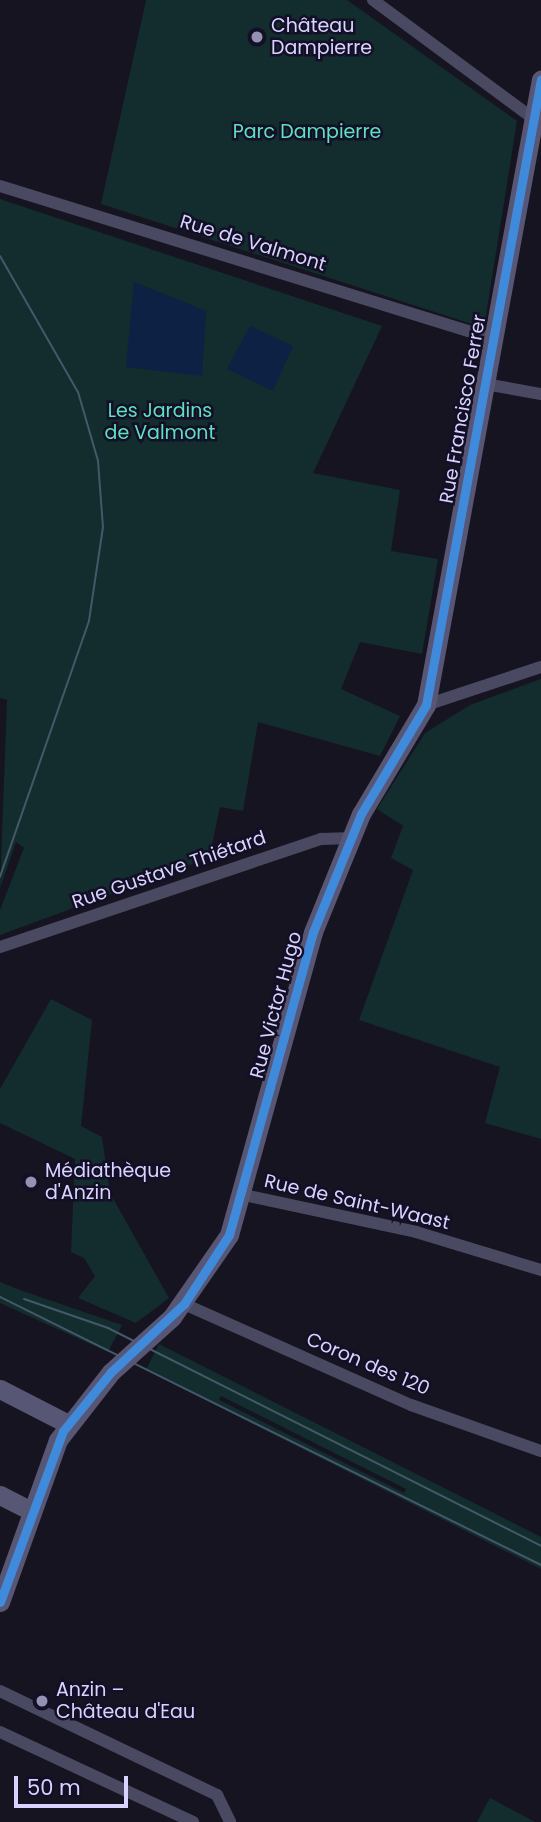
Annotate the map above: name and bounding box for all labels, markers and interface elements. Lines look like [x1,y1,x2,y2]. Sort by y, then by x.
place label: Château Dampierre [271,15,372,59]
marker: Château Dampierre [249,29,265,45]
park label: Parc Dampierre [233,121,381,143]
street label: Rue de Valmont [177,210,329,276]
street label: Rue Francisco Ferrer [435,313,491,505]
park label: Les Jardins de Valmont [105,400,215,444]
street label: Rue Gustave Thiétard [69,826,269,914]
street label: Rue Victor Hugo [245,929,307,1081]
place label: Médiathèque d'Anzin [45,1160,171,1204]
street label: Rue de Saint-Waast [262,1170,452,1234]
marker: Médiathèque d'Anzin [23,1174,39,1190]
street label: Coron des 120 [303,1328,433,1400]
place label: Anzin – Château d'Eau [56,1679,195,1723]
marker: Anzin – Château d'Eau [34,1693,50,1709]
scale bar [18,1762,131,1806]
text: 50 m [27,1773,81,1802]

